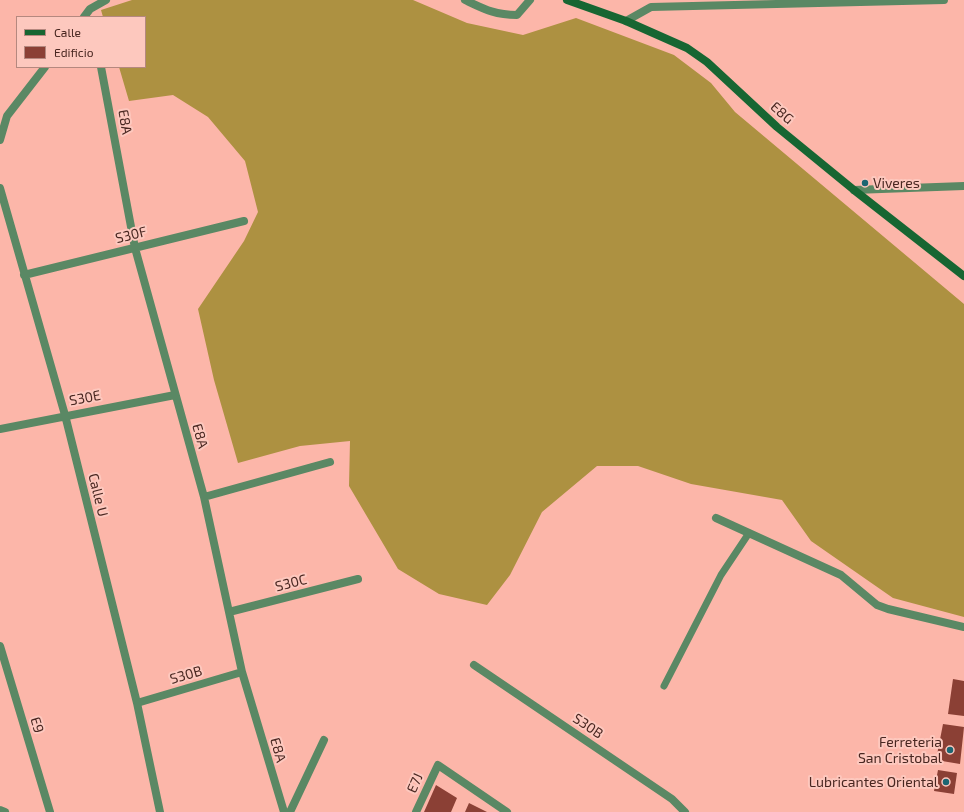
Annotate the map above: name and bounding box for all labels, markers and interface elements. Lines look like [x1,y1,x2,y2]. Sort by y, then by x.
legend [16,16,146,68]
text: Calle [54,25,81,39]
text: Edificio [54,45,94,59]
street label: E8G [767,98,797,128]
street label: E8A [115,108,135,136]
place label: Viveres [873,175,920,191]
marker: Viveres [860,178,870,188]
street label: S30F [114,223,148,247]
street label: S30E [68,387,102,409]
street label: E8A [188,422,212,450]
street label: Calle U [85,472,111,518]
street label: S30C [273,571,309,595]
street label: S30B [168,662,204,688]
street label: S30B [570,710,606,742]
street label: E9 [27,715,47,735]
place label: Ferreteria San Cristobal [858,734,942,766]
street label: E8A [266,736,290,764]
marker: Ferreteria San Cristobal [945,745,955,755]
street label: E7J [403,771,427,795]
place label: Lubricantes Oriental [809,774,938,790]
marker: Lubricantes Oriental [941,777,951,787]

